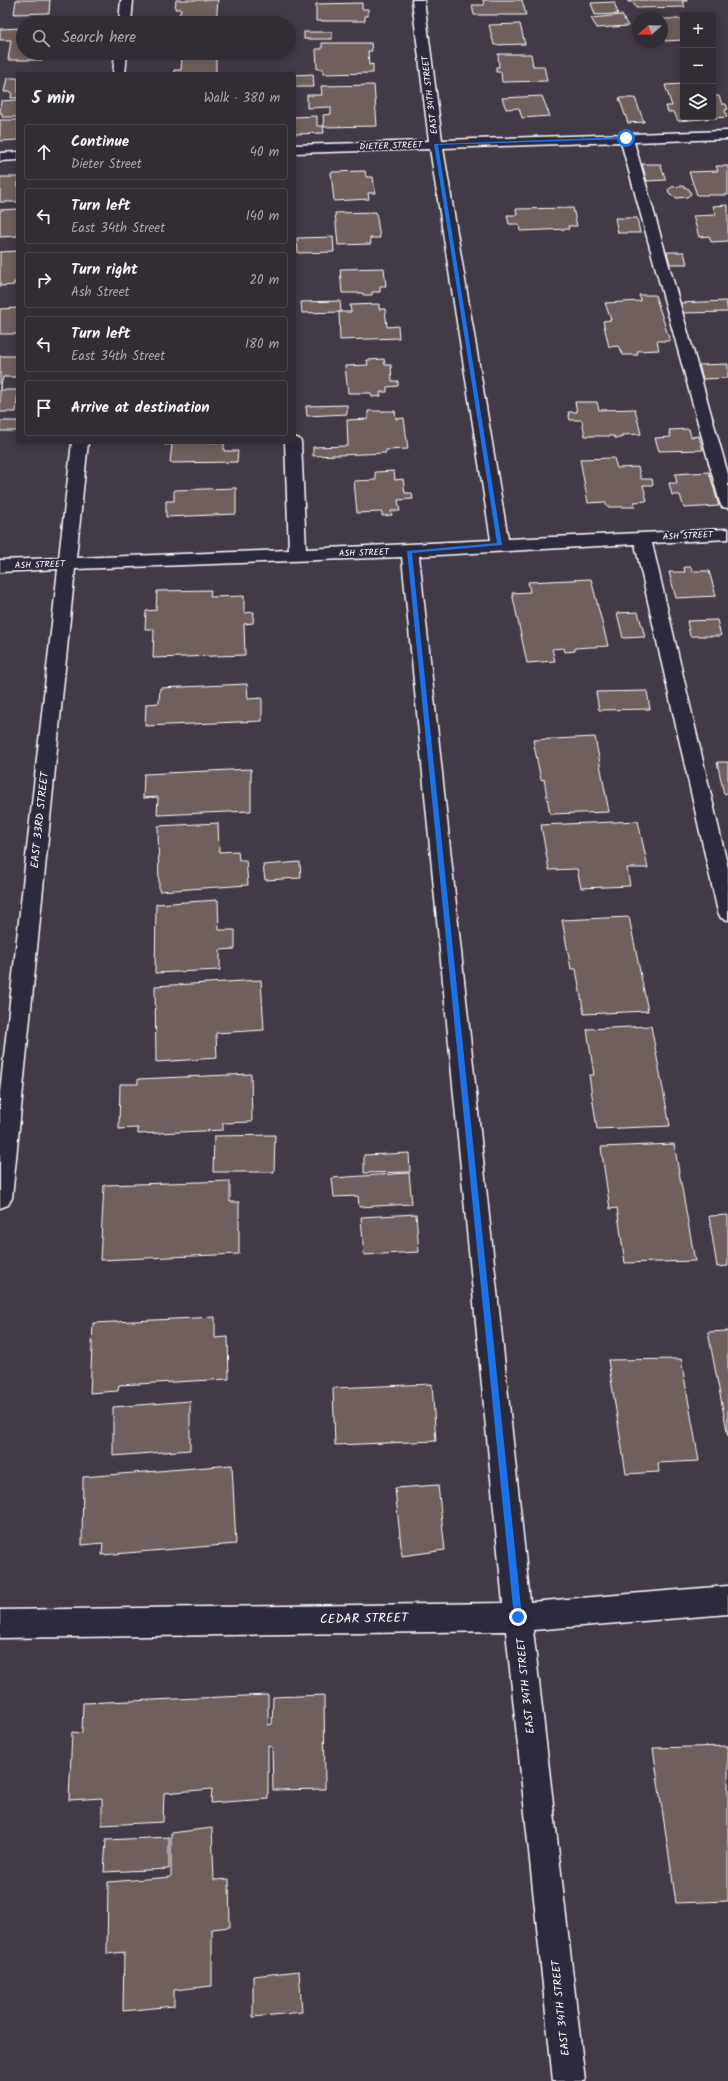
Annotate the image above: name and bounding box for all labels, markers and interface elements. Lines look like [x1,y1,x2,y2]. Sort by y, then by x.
north arrow [632,12,668,48]
map controls [680,12,716,120]
button: + [680,12,716,48]
search box [16,16,296,60]
text: Search here [62,26,136,50]
icon: search [30,27,52,49]
button: − [680,48,716,84]
street label: EAST 34TH STREET [418,54,442,135]
button: layers [680,84,716,120]
text: 5 min [32,85,75,112]
text: Walk · 380 m [204,88,280,109]
route start [617,129,635,147]
text: Continue [71,130,129,154]
street label: DIETER STREET [359,137,424,155]
icon: ahead [33,141,55,163]
text: 40 m [250,142,279,163]
text: Dieter Street [71,154,142,175]
text: Turn left [71,194,131,218]
icon: left [33,205,55,227]
text: 140 m [246,206,279,227]
text: East 34th Street [71,218,165,239]
text: Turn right [71,258,138,282]
icon: right [33,269,55,291]
text: 20 m [249,270,279,291]
text: Ash Street [71,282,130,303]
text: Turn left [71,322,131,346]
icon: left [33,333,55,355]
text: 180 m [245,334,279,355]
text: East 34th Street [71,346,165,367]
text: Arrive at destination [71,396,210,420]
icon: arrive [33,397,55,419]
street label: ASH STREET [663,527,715,545]
street label: ASH STREET [339,545,390,561]
street label: ASH STREET [15,557,66,573]
street label: EAST 33RD STREET [26,770,54,869]
street label: CEDAR STREET [320,1608,409,1630]
route end [509,1608,527,1626]
street label: EAST 34TH STREET [512,1636,540,1735]
street label: EAST 34TH STREET [547,1958,575,2057]

